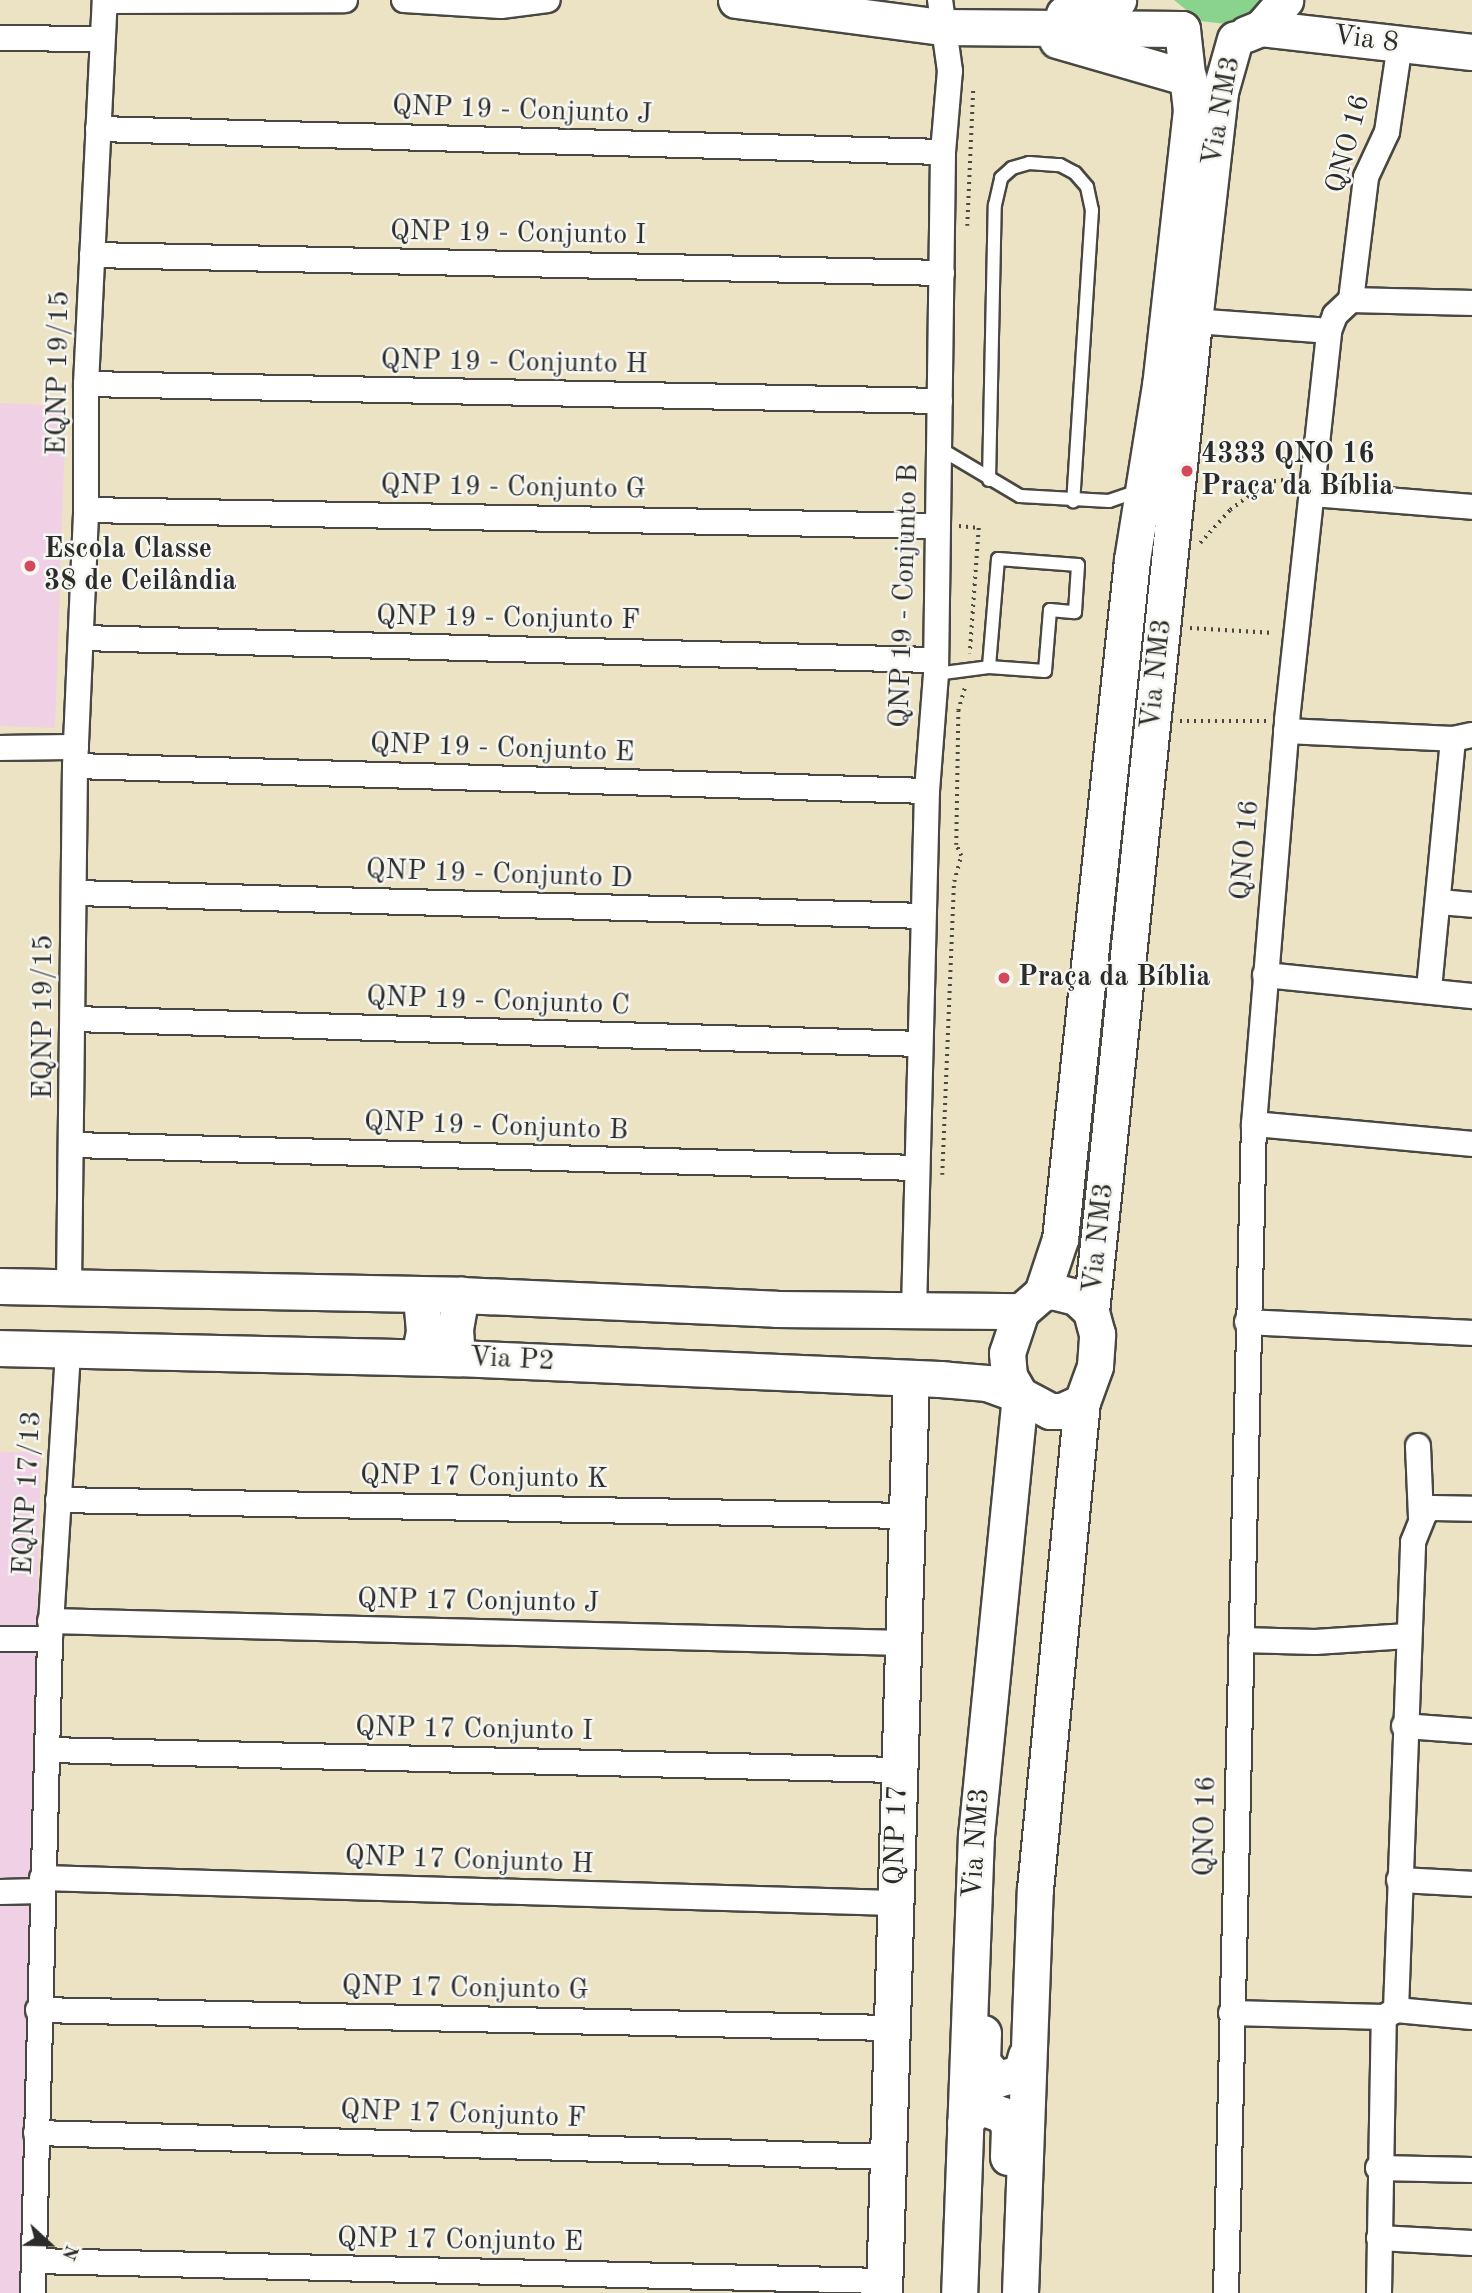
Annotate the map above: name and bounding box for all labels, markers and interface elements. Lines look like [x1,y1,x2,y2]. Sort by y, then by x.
street label: Via 8 [1331,19,1401,61]
street label: Via NM3 [1196,53,1248,169]
street label: QNP 19 - Conjunto J [391,90,653,132]
street label: QNO 16 [1320,91,1378,197]
street label: QNP 19 - Conjunto I [390,215,646,253]
street label: EQNP 19/15 [41,290,77,456]
street label: QNP 19 - Conjunto H [380,344,648,382]
place label: 4333 QNO 16 Praça da Bíblia [1201,438,1393,504]
street label: QNP 19 - Conjunto B [884,463,926,729]
marker: 4333 QNO 16 Praça da Bíblia [1179,463,1195,479]
street label: QNP 19 - Conjunto G [380,469,646,507]
place label: Escola Classe 38 de Ceilândia [44,533,236,599]
marker: Escola Classe 38 de Ceilândia [22,558,38,574]
street label: QNP 19 - Conjunto F [376,600,640,638]
street label: Via NM3 [1134,617,1180,731]
street label: QNP 19 - Conjunto E [369,728,635,770]
street label: QNO 16 [1225,798,1267,902]
street label: QNP 19 - Conjunto D [365,854,633,896]
street label: EQNP 19/15 [27,935,61,1099]
place label: Praça da Bíblia [1018,961,1210,995]
marker: Praça da Bíblia [996,970,1012,986]
street label: QNP 19 - Conjunto C [366,981,630,1023]
street label: QNP 19 - Conjunto B [363,1106,629,1148]
street label: Via NM3 [1076,1181,1122,1295]
street label: Via P2 [469,1341,555,1379]
street label: EQNP 17/13 [7,1410,49,1576]
street label: QNP 17 Conjunto K [360,1459,608,1497]
street label: QNP 17 Conjunto J [357,1583,599,1621]
street label: QNP 17 Conjunto I [355,1711,593,1749]
street label: QNO 16 [1188,1775,1224,1877]
street label: QNP 17 [878,1784,916,1886]
street label: Via NM3 [956,1787,998,1899]
street label: QNP 17 Conjunto H [344,1840,594,1882]
street label: QNP 17 Conjunto G [341,1970,589,2008]
street label: QNP 17 Conjunto F [340,2094,586,2136]
north arrow [14,2209,84,2279]
street label: QNP 17 Conjunto E [337,2222,583,2260]
text: N [57,2242,80,2262]

